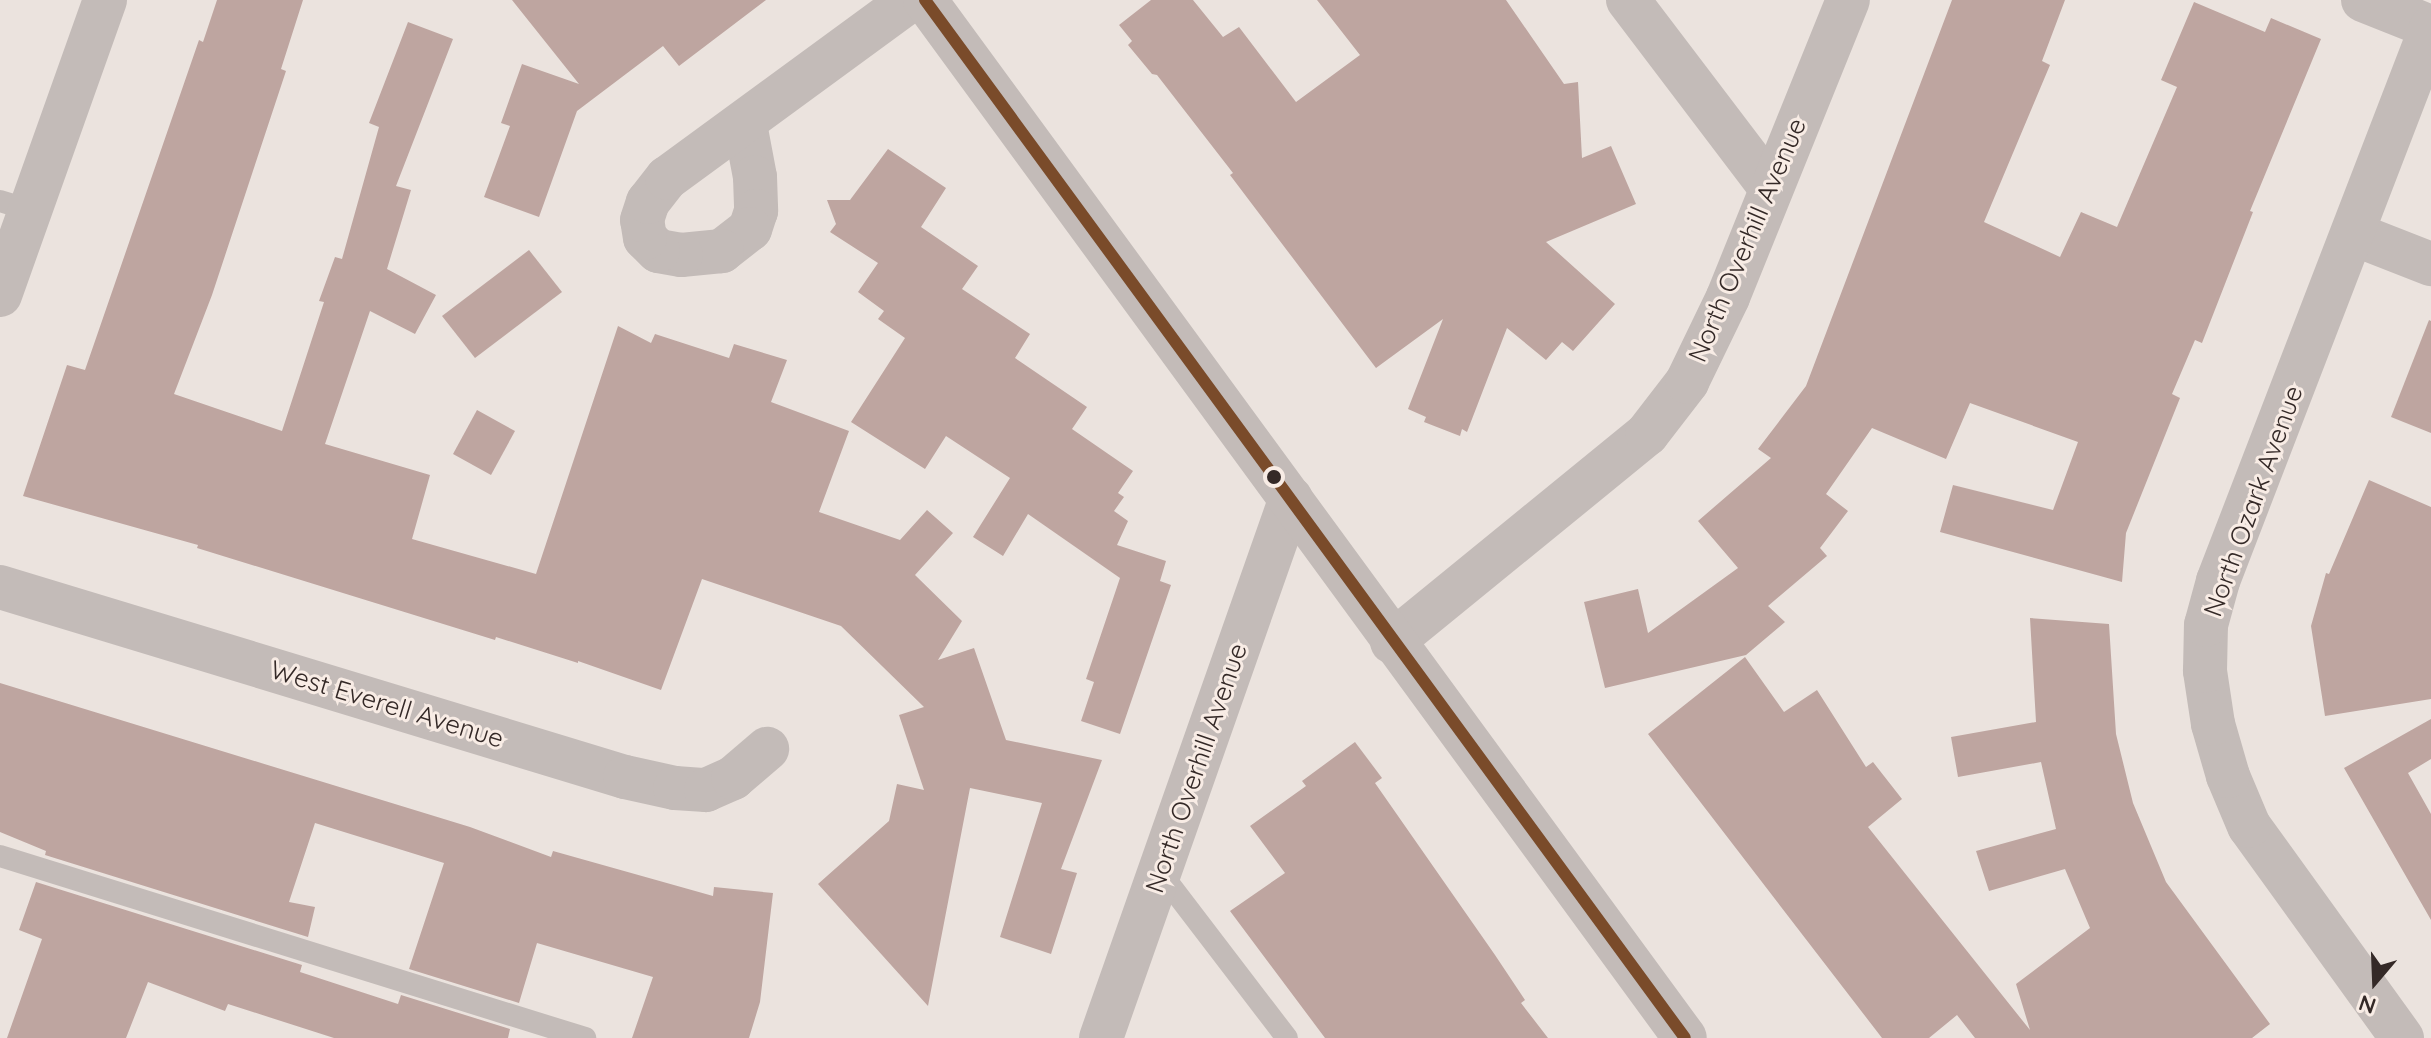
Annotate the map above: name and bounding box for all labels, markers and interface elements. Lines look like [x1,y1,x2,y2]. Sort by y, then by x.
street label: North Overhill Avenue [1681,113,1813,367]
street label: North Ozark Avenue [2197,381,2309,621]
unlabelled marker [1266,469,1282,485]
street label: North Overhill Avenue [1139,639,1253,897]
street label: West Everell Avenue [267,654,507,754]
north arrow [2335,942,2415,1022]
text: N [2355,989,2379,1021]

